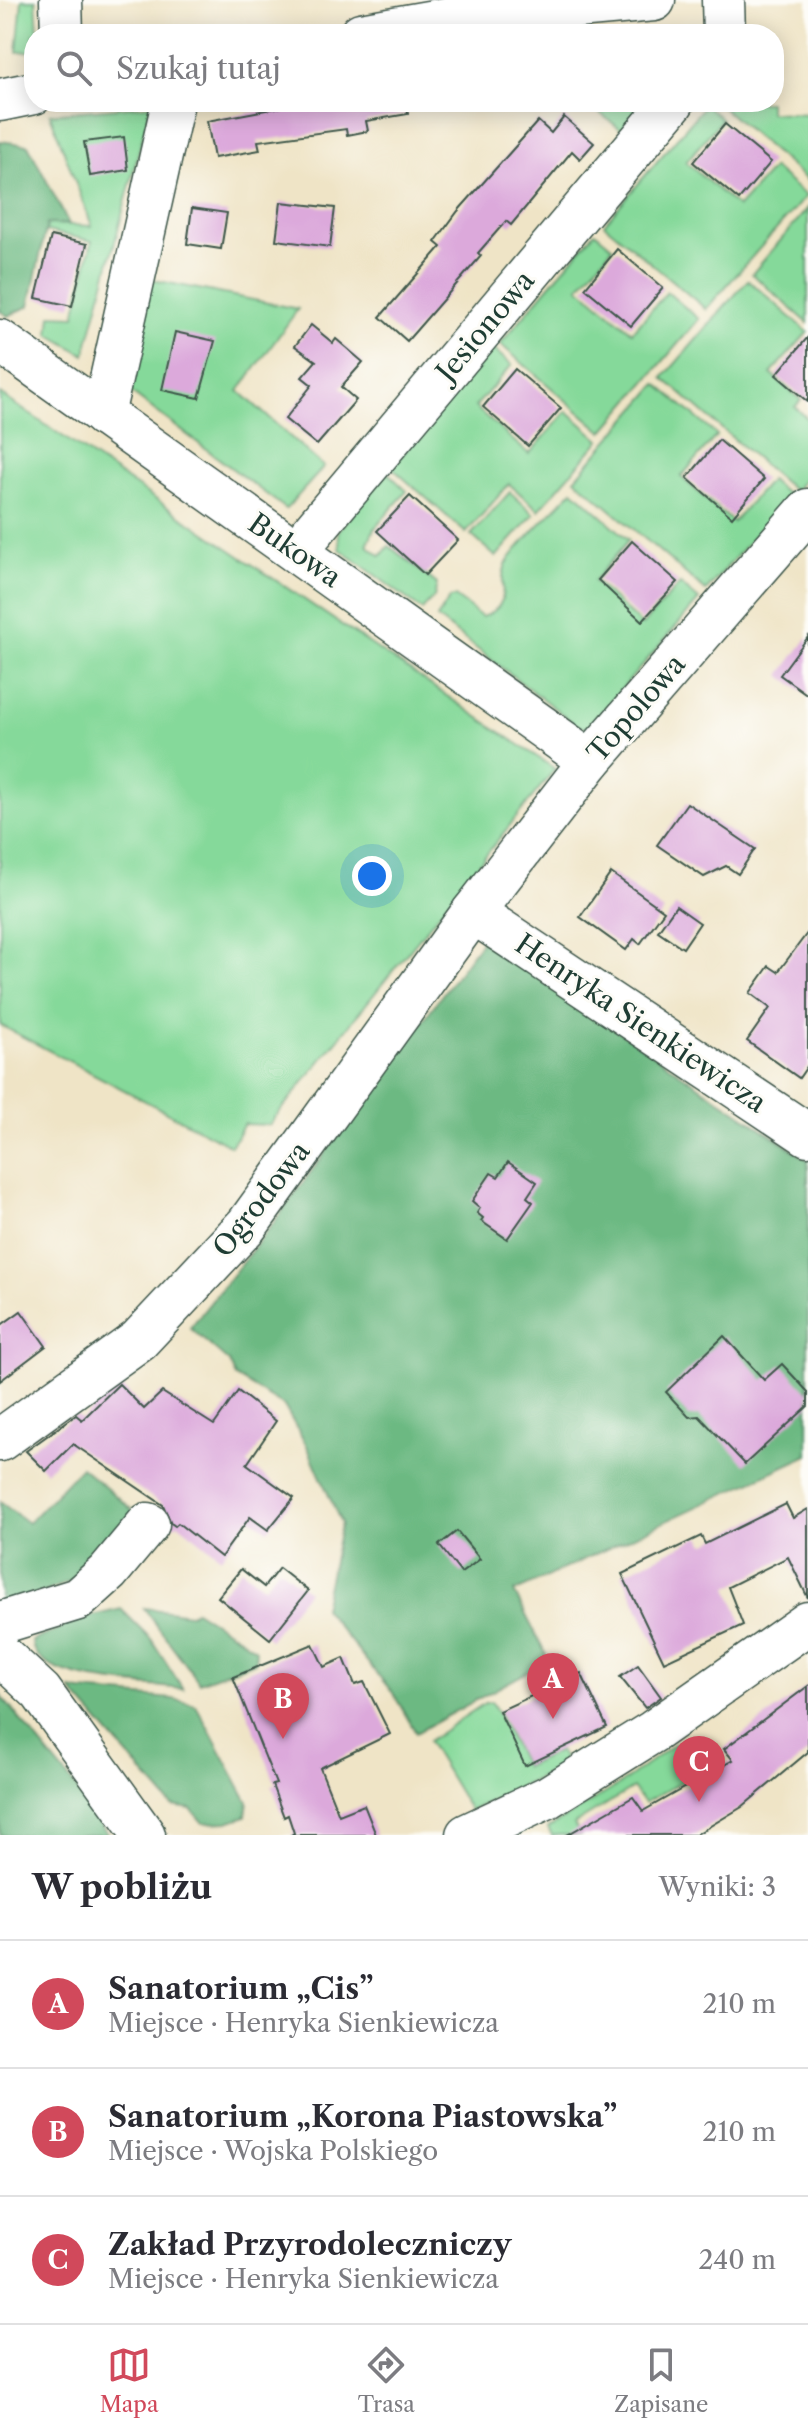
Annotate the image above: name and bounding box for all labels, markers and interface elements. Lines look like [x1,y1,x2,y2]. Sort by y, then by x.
search box [24,24,784,112]
icon: search [52,46,96,90]
text: Szukaj tutaj [116,50,281,87]
street label: Jesionowa [426,264,541,391]
street label: Bukowa [242,506,348,594]
street label: Topolowa [580,647,692,769]
your location [352,856,392,896]
street label: Henryka Sienkiewicza [509,926,773,1120]
street label: Ogrodowa [205,1134,317,1263]
pin: A [527,1653,579,1719]
pin: B [257,1673,309,1739]
pin: C [673,1736,725,1802]
text: W pobliżu [32,1866,212,1908]
text: Wyniki: 3 [659,1871,776,1903]
text: Sanatorium „Cis” [108,1970,373,2007]
text: A [48,1988,68,2020]
text: 210 m [703,1988,776,2020]
text: Miejsce · Henryka Sienkiewicza [108,2007,499,2039]
text: Sanatorium „Korona Piastowska” [108,2098,617,2135]
text: B [48,2116,68,2148]
text: 210 m [703,2116,776,2148]
text: Miejsce · Wojska Polskiego [108,2135,438,2167]
text: Zakład Przyrodoleczniczy [108,2226,511,2263]
text: C [48,2244,68,2276]
text: 240 m [698,2244,776,2276]
text: Miejsce · Henryka Sienkiewicza [108,2263,499,2295]
tab: Mapa [100,2343,159,2418]
tab: Trasa [358,2343,415,2418]
tab: Zapisane [614,2343,708,2418]

